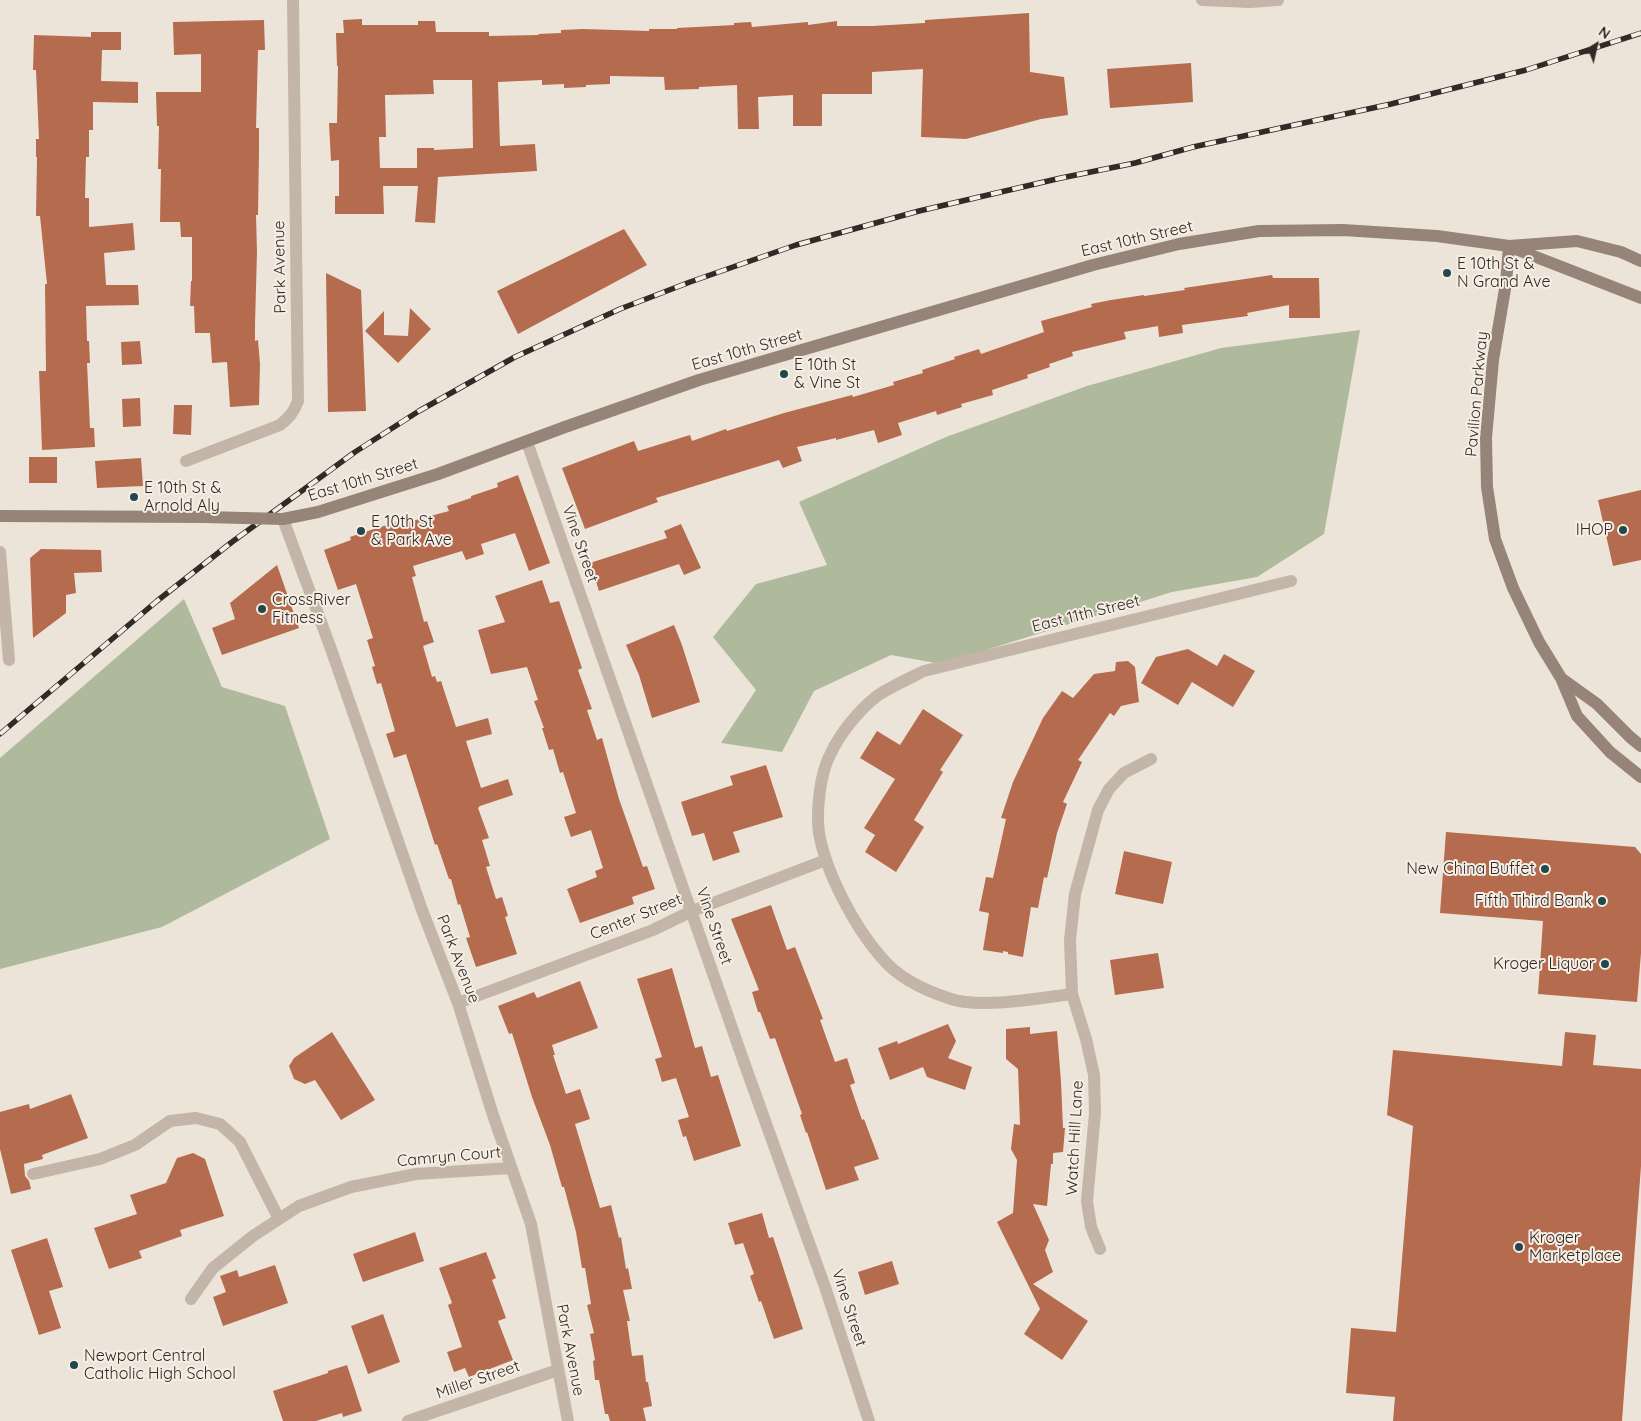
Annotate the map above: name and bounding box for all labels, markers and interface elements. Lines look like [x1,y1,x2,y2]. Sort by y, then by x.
north arrow [1571,20,1621,70]
text: N [1595,22,1614,43]
street label: East 10th Street [1079,217,1195,261]
street label: Park Avenue [270,220,290,314]
place label: E 10th St & N Grand Ave [1457,254,1550,292]
marker: E 10th St & N Grand Ave [1441,267,1453,279]
street label: East 10th Street [690,325,804,375]
street label: Pavilion Parkway [1462,330,1492,458]
place label: E 10th St & Vine St [794,355,860,393]
marker: E 10th St & Vine St [778,368,790,380]
street label: East 10th Street [306,454,420,506]
place label: E 10th St & Arnold Aly [144,478,221,516]
marker: E 10th St & Arnold Aly [128,491,140,503]
street label: Vine Street [558,503,602,585]
place label: E 10th St & Park Ave [371,512,452,550]
place label: IHOP [1576,520,1613,540]
marker: IHOP [1617,524,1629,536]
marker: E 10th St & Park Ave [355,525,367,537]
place label: CrossRiver Fitness [272,590,351,628]
street label: East 11th Street [1030,591,1142,637]
marker: CrossRiver Fitness [256,603,268,615]
place label: New China Buffet [1406,859,1535,879]
marker: New China Buffet [1539,863,1551,875]
street label: Vine Street [692,885,736,967]
street label: Center Street [587,890,685,944]
place label: Fifth Third Bank [1475,891,1592,911]
marker: Fifth Third Bank [1596,895,1608,907]
street label: Park Avenue [432,912,484,1006]
place label: Kroger Liquor [1493,954,1595,974]
marker: Kroger Liquor [1599,958,1611,970]
street label: Watch Hill Lane [1062,1080,1088,1196]
street label: Camryn Court [396,1143,502,1171]
place label: Kroger Marketplace [1529,1228,1621,1266]
marker: Kroger Marketplace [1513,1241,1525,1253]
street label: Vine Street [827,1267,871,1349]
street label: Park Avenue [552,1303,588,1397]
place label: Newport Central Catholic High School [84,1346,236,1384]
street label: Miller Street [434,1357,522,1403]
marker: Newport Central Catholic High School [68,1359,80,1371]

